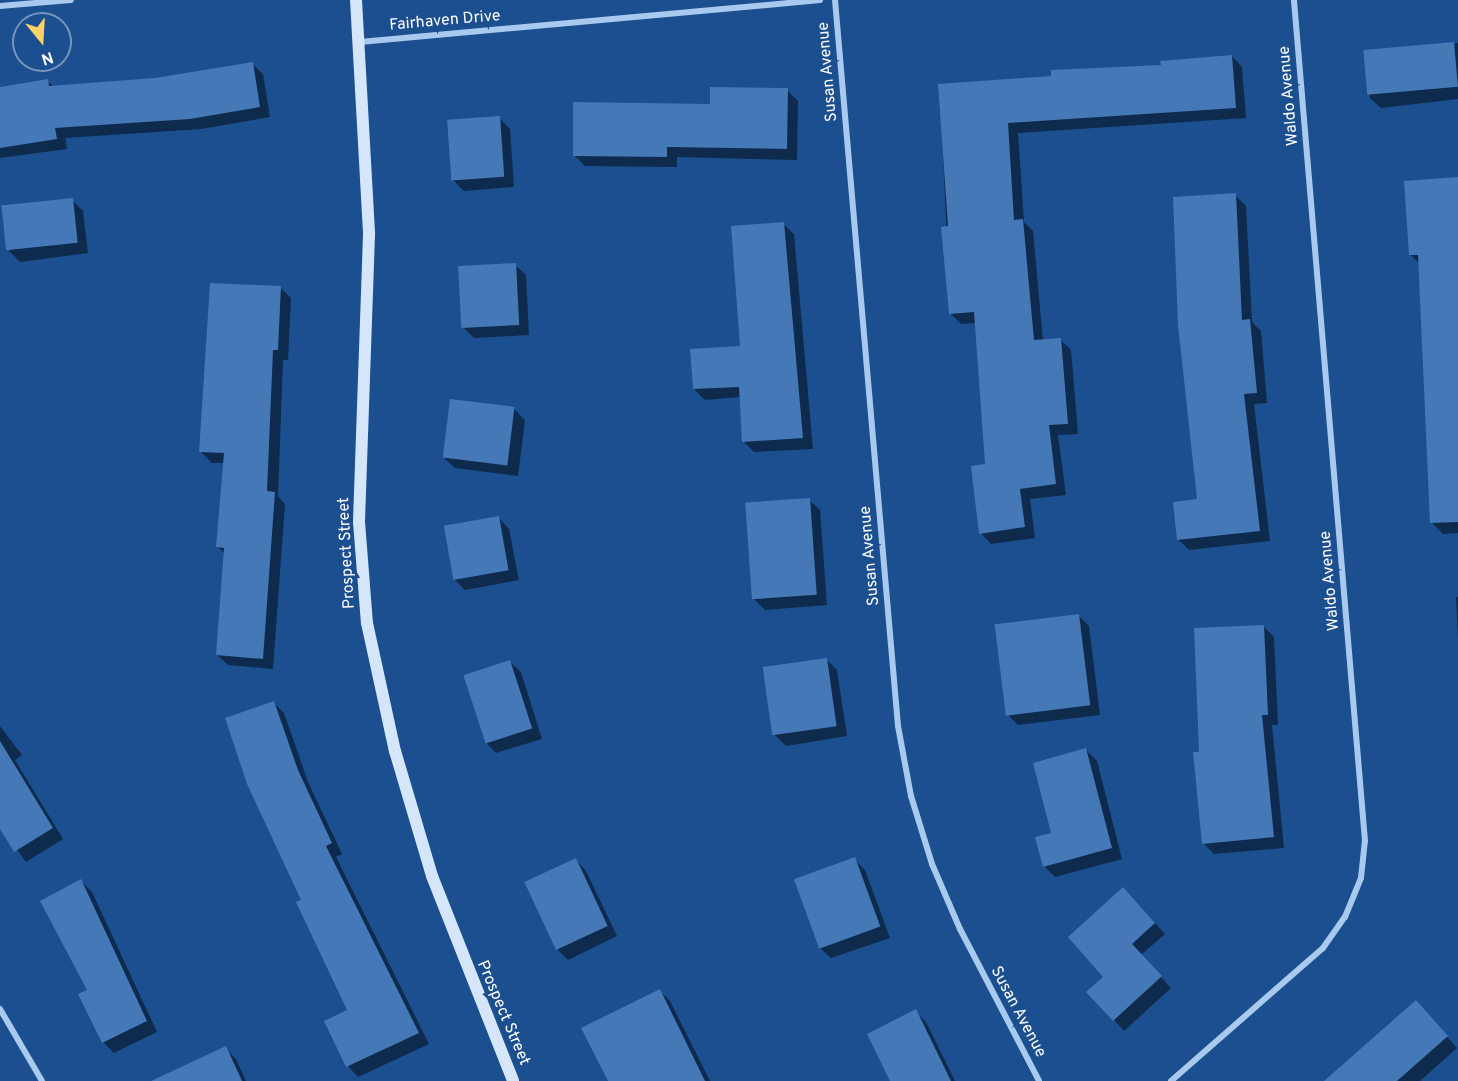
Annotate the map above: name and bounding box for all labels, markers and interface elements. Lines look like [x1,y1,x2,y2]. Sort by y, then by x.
street label: Fairhaven Drive [389,7,501,35]
north arrow [12,12,72,72]
street label: Susan Avenue [814,21,842,123]
street label: Waldo Avenue [1275,45,1303,147]
text: N [38,46,56,69]
street label: Prospect Street [334,497,360,609]
street label: Susan Avenue [856,505,884,607]
street label: Waldo Avenue [1316,530,1344,632]
street label: Prospect Street [472,958,534,1068]
street label: Susan Avenue [986,963,1050,1061]

